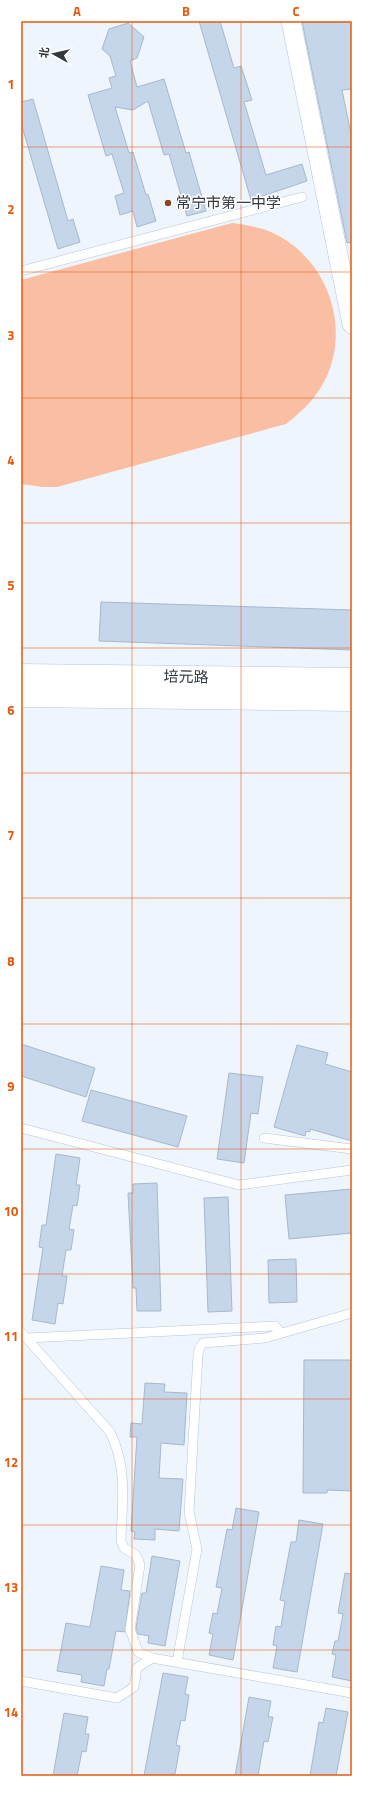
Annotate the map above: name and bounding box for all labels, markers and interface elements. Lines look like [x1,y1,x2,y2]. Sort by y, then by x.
text: A [73,1,81,21]
text: B [182,1,190,21]
text: C [292,1,300,21]
north arrow [34,34,74,74]
text: 北 [35,46,53,59]
text: 1 [7,74,15,94]
place label: 常宁市第一中学 [176,191,281,214]
marker: 常宁市第一中学 [163,198,173,208]
text: 2 [7,199,15,219]
text: 3 [7,325,15,345]
text: 4 [7,450,15,470]
text: 5 [7,575,15,595]
street label: 培元路 [163,665,209,688]
text: 6 [7,700,15,720]
text: 7 [7,825,15,845]
text: 8 [7,951,15,971]
text: 9 [7,1076,15,1096]
text: 10 [4,1201,18,1221]
text: 11 [4,1326,18,1346]
text: 12 [4,1452,18,1472]
text: 13 [4,1577,18,1597]
text: 14 [4,1702,18,1722]

